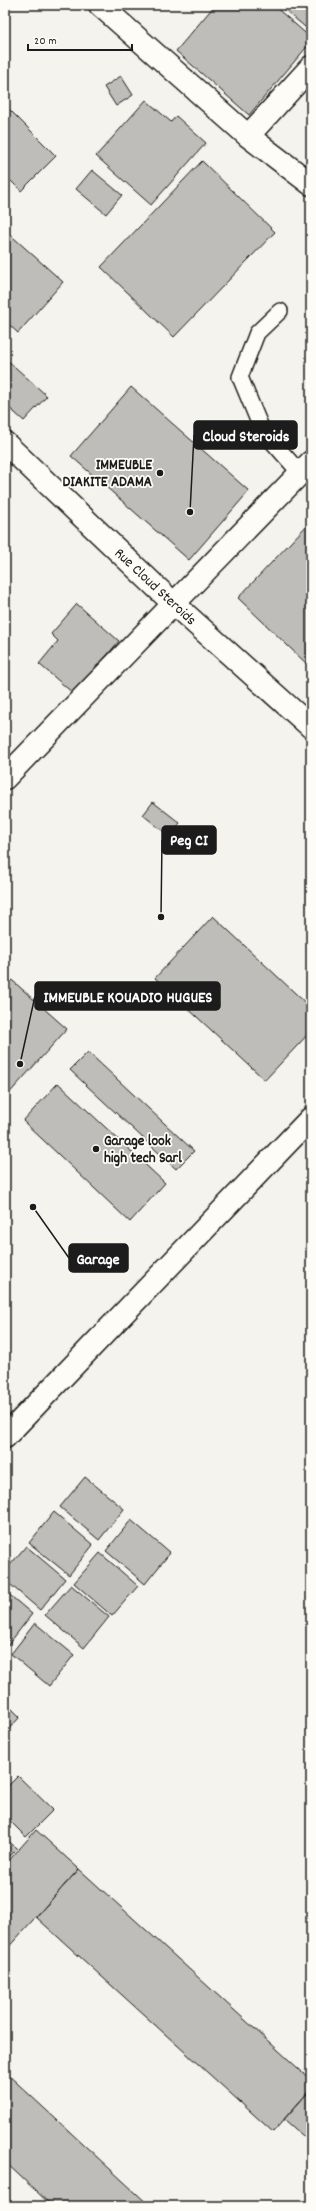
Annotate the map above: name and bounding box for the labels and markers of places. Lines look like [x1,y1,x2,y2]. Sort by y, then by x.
callout: Cloud Steroids [194,421,297,449]
place label: IMMEUBLE DIAKITE ADAMA [62,455,152,494]
marker: IMMEUBLE DIAKITE ADAMA [155,468,165,478]
callout: Peg CI [162,826,216,854]
callout: IMMEUBLE KOUADIO HUGUES [35,982,220,1010]
place label: Garage look high tech Sarl [104,1131,182,1170]
marker: Garage look high tech Sarl [91,1144,101,1154]
callout: Garage [69,1244,128,1272]

